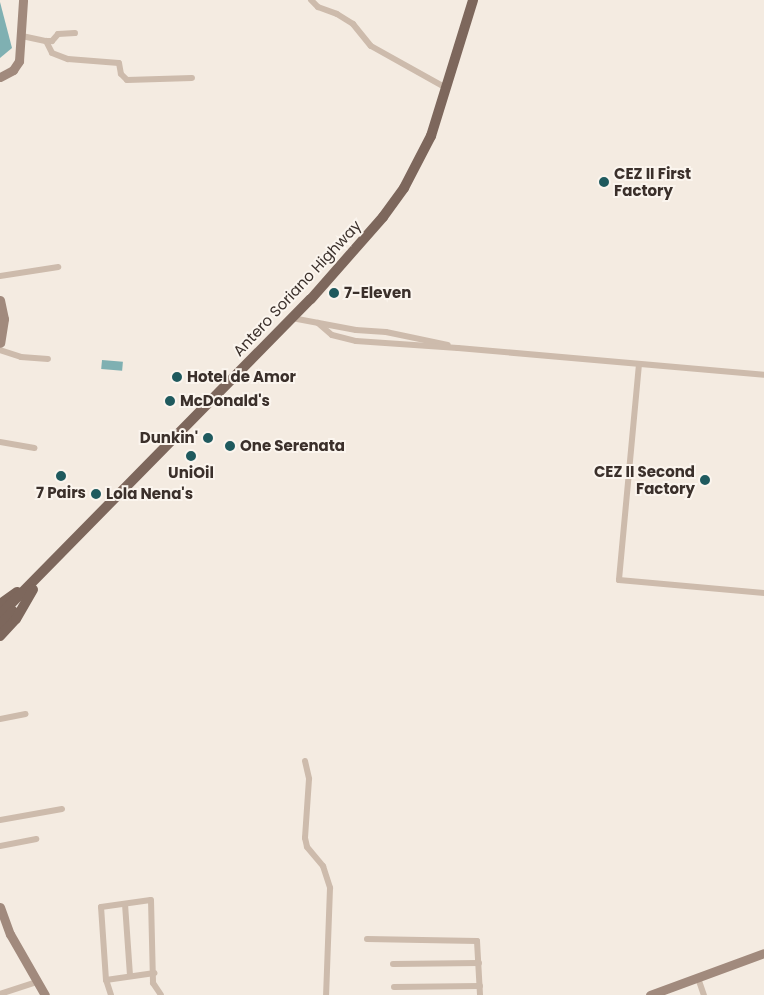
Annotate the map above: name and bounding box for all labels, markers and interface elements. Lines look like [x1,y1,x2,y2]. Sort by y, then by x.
place label: CEZ II First Factory [614,164,691,199]
marker: CEZ II First Factory [598,176,610,188]
street label: Antero Soriano Highway [229,216,365,360]
place label: 7-Eleven [344,284,411,302]
marker: 7-Eleven [328,287,340,299]
place label: Hotel de Amor [187,368,296,386]
marker: Hotel de Amor [171,371,183,383]
place label: McDonald's [180,392,270,410]
marker: McDonald's [164,395,176,407]
place label: Dunkin' [140,429,198,447]
marker: Dunkin' [202,432,214,444]
place label: One Serenata [240,437,345,455]
marker: One Serenata [224,440,236,452]
marker: UniOil [185,450,197,462]
place label: CEZ II Second Factory [594,462,695,497]
place label: UniOil [168,464,214,482]
marker: 7 Pairs [55,470,67,482]
marker: CEZ II Second Factory [699,474,711,486]
place label: 7 Pairs [36,484,86,502]
place label: Lola Nena's [106,485,193,503]
marker: Lola Nena's [90,488,102,500]

